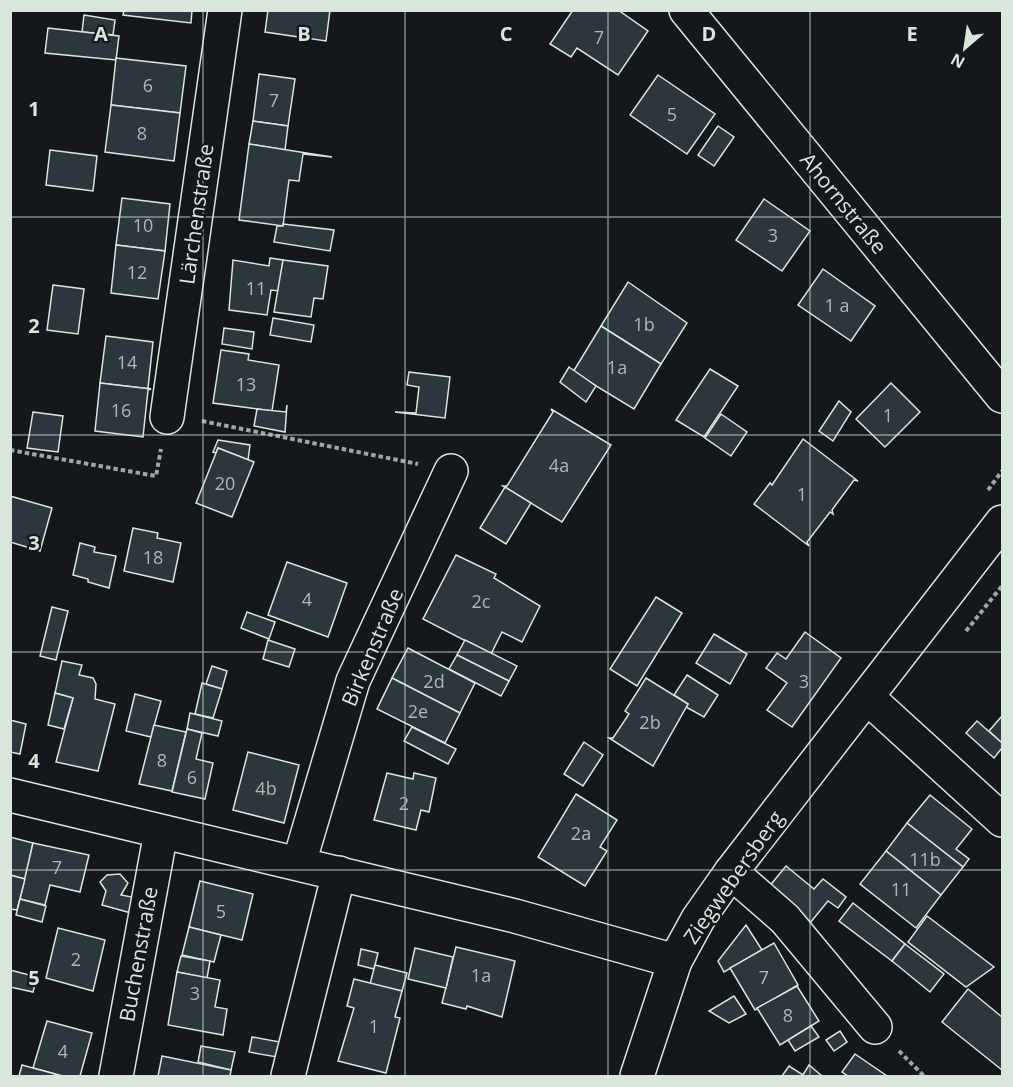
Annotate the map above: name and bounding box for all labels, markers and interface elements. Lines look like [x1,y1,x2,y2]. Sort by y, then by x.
north arrow [935,18,995,78]
text: A [94,20,108,47]
text: B [297,20,311,47]
text: C [500,20,513,47]
text: D [702,20,716,47]
text: E [906,20,918,47]
house number: 7 [594,25,604,49]
text: N [947,48,969,74]
house number: 6 [143,73,153,97]
house number: 7 [269,88,279,112]
text: 1 [28,95,40,122]
house number: 5 [667,102,677,126]
house number: 8 [137,121,147,145]
street label: Lärchenstraße [172,142,220,286]
street label: Ahornstraße [794,146,894,260]
house number: 10 [133,213,153,237]
house number: 3 [768,223,778,247]
house number: 12 [127,260,147,284]
house number: 11 [246,276,266,300]
house number: 1 a [825,293,849,317]
text: 2 [28,312,40,339]
house number: 1b [633,312,655,336]
house number: 14 [117,350,137,374]
house number: 1a [607,355,627,379]
house number: 13 [236,372,256,396]
house number: 16 [111,398,131,422]
house number: 1 [883,403,893,427]
house number: 4a [549,453,569,477]
house number: 20 [215,471,235,495]
house number: 1 [797,482,807,506]
text: 3 [28,529,40,556]
house number: 18 [143,545,163,569]
street label: Birkenstraße [335,584,409,710]
house number: 4 [302,587,312,611]
house number: 2c [472,589,491,613]
house number: 2d [423,669,445,693]
house number: 3 [799,669,809,693]
house number: 2e [408,699,428,723]
house number: 2b [639,710,661,734]
text: 4 [28,747,40,774]
house number: 8 [157,748,167,772]
house number: 6 [187,765,197,789]
house number: 4b [255,776,277,800]
house number: 2 [399,791,409,815]
street label: Ziegwebersberg [677,805,789,949]
house number: 2a [571,821,591,845]
house number: 11b [909,847,941,871]
house number: 7 [52,855,62,879]
house number: 11 [891,877,911,901]
street label: Buchenstraße [112,884,164,1024]
house number: 5 [216,899,226,923]
house number: 2 [71,947,81,971]
house number: 1a [471,963,491,987]
text: 5 [28,964,40,991]
house number: 7 [759,965,769,989]
house number: 3 [190,981,200,1005]
house number: 8 [783,1003,793,1027]
house number: 1 [369,1014,379,1038]
house number: 4 [58,1039,68,1063]

